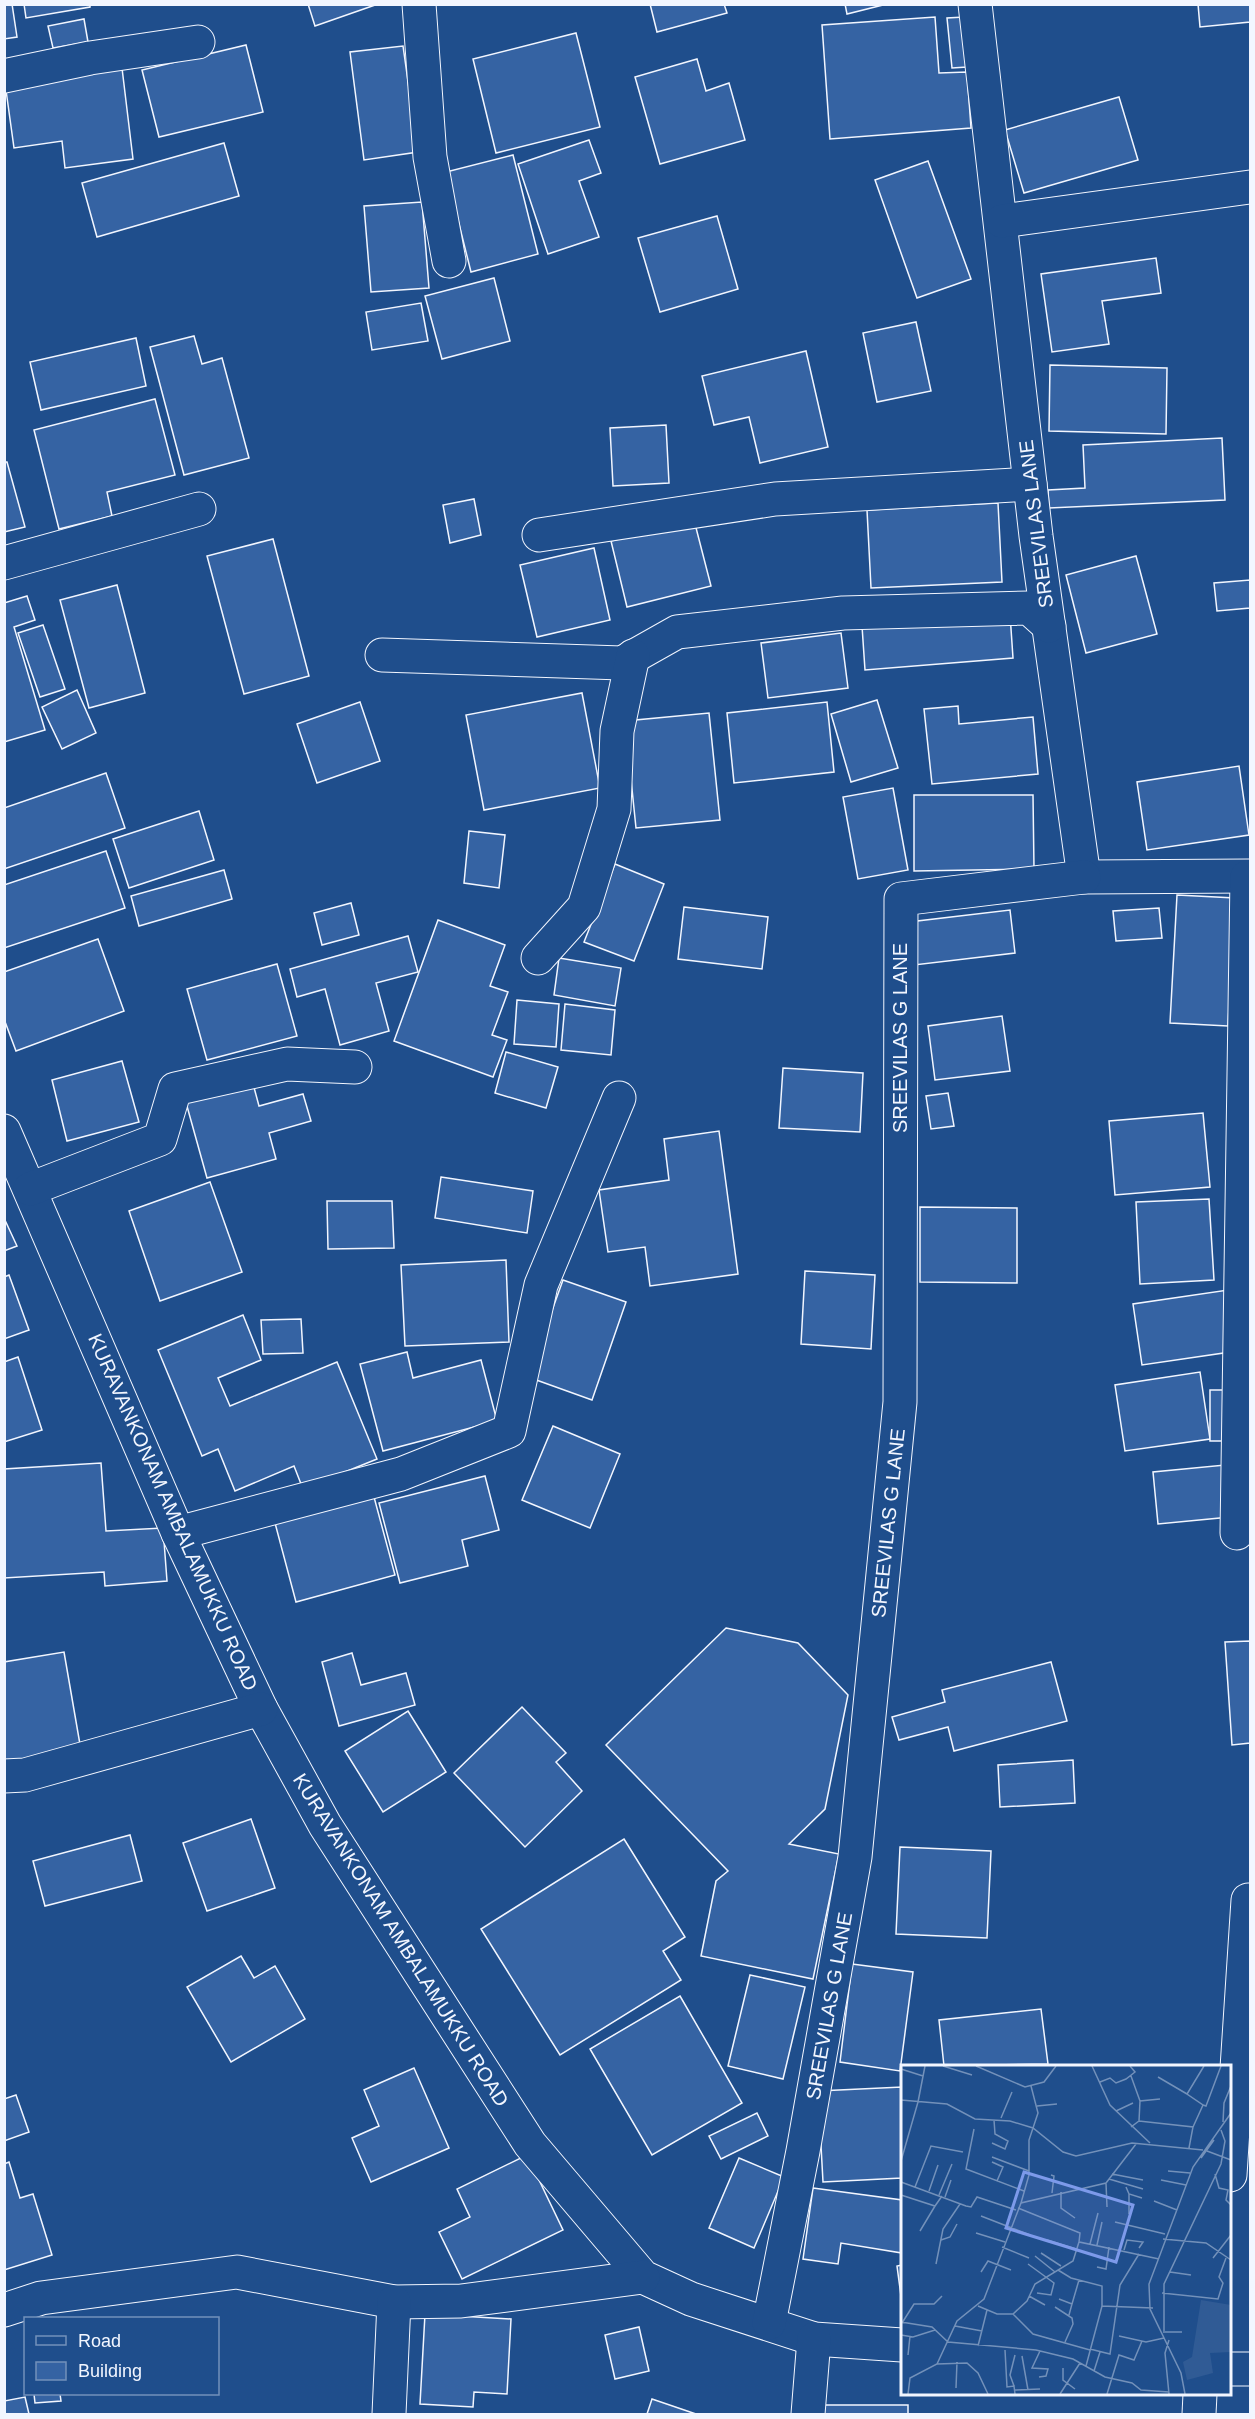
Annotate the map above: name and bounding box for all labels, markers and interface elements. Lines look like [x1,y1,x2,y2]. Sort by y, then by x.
street label: SREEVILAS LANE [1015,439,1057,609]
street label: SREEVILAS G LANE [889,943,911,1133]
street label: KURAVANKONAM AMBALAMUKKU ROAD [84,1330,262,1694]
street label: SREEVILAS G LANE [867,1427,909,1619]
street label: KURAVANKONAM AMBALAMUKKU ROAD [289,1770,513,2110]
street label: SREEVILAS G LANE [802,1910,856,2102]
inset map [901,2065,1231,2395]
legend [24,2317,219,2395]
text: Road [78,2331,121,2351]
text: Building [78,2361,142,2381]

